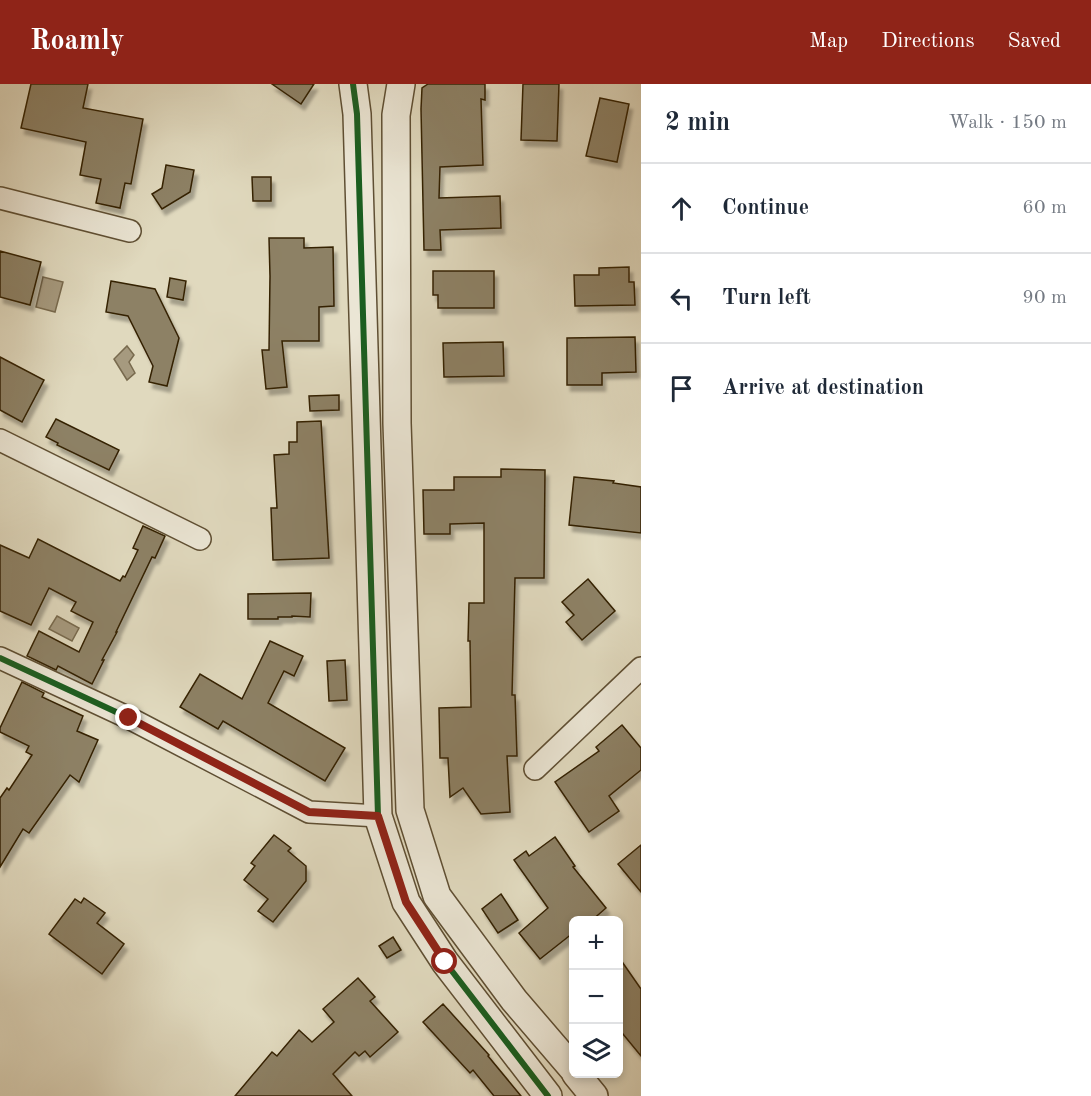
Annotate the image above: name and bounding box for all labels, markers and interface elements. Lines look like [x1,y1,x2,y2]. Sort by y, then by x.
text: Roamly [30,28,124,56]
text: Map [809,31,848,52]
text: Directions [881,31,975,52]
text: Saved [1008,31,1061,52]
text: 2 min [665,110,730,136]
text: Walk · 150 m [948,113,1067,133]
icon: ahead [665,192,698,225]
text: Continue [722,197,809,219]
text: 60 m [1022,198,1067,218]
icon: left [665,282,698,315]
text: Turn left [722,287,811,309]
text: 90 m [1022,288,1067,308]
icon: arrive [665,372,698,405]
text: Arrive at destination [722,377,924,399]
route end [115,704,141,730]
map controls [569,916,623,1078]
button: + [569,916,623,970]
route start [431,948,457,974]
button: − [569,970,623,1024]
button: layers [569,1024,623,1078]

